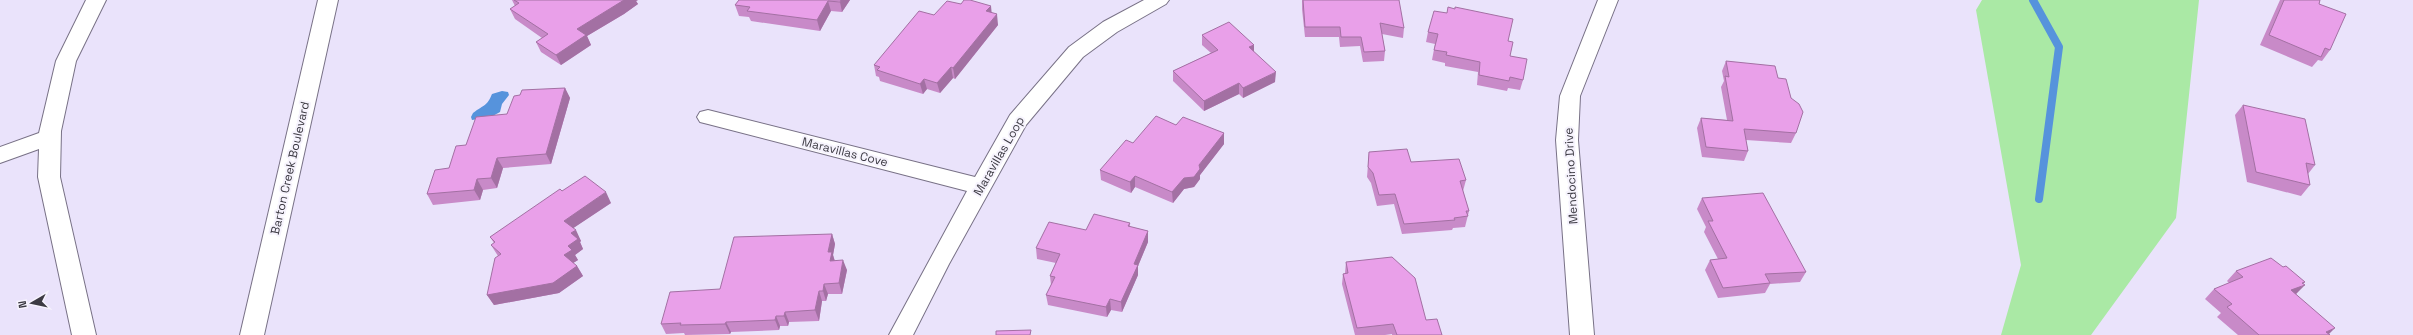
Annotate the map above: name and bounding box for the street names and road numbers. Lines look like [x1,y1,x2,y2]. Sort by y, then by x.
street label: Barton Creek Boulevard [267,100,313,236]
street label: Maravillas Loop [970,113,1028,198]
street label: Mendocino Drive [1560,127,1582,225]
street label: Maravillas Cove [800,134,890,170]

